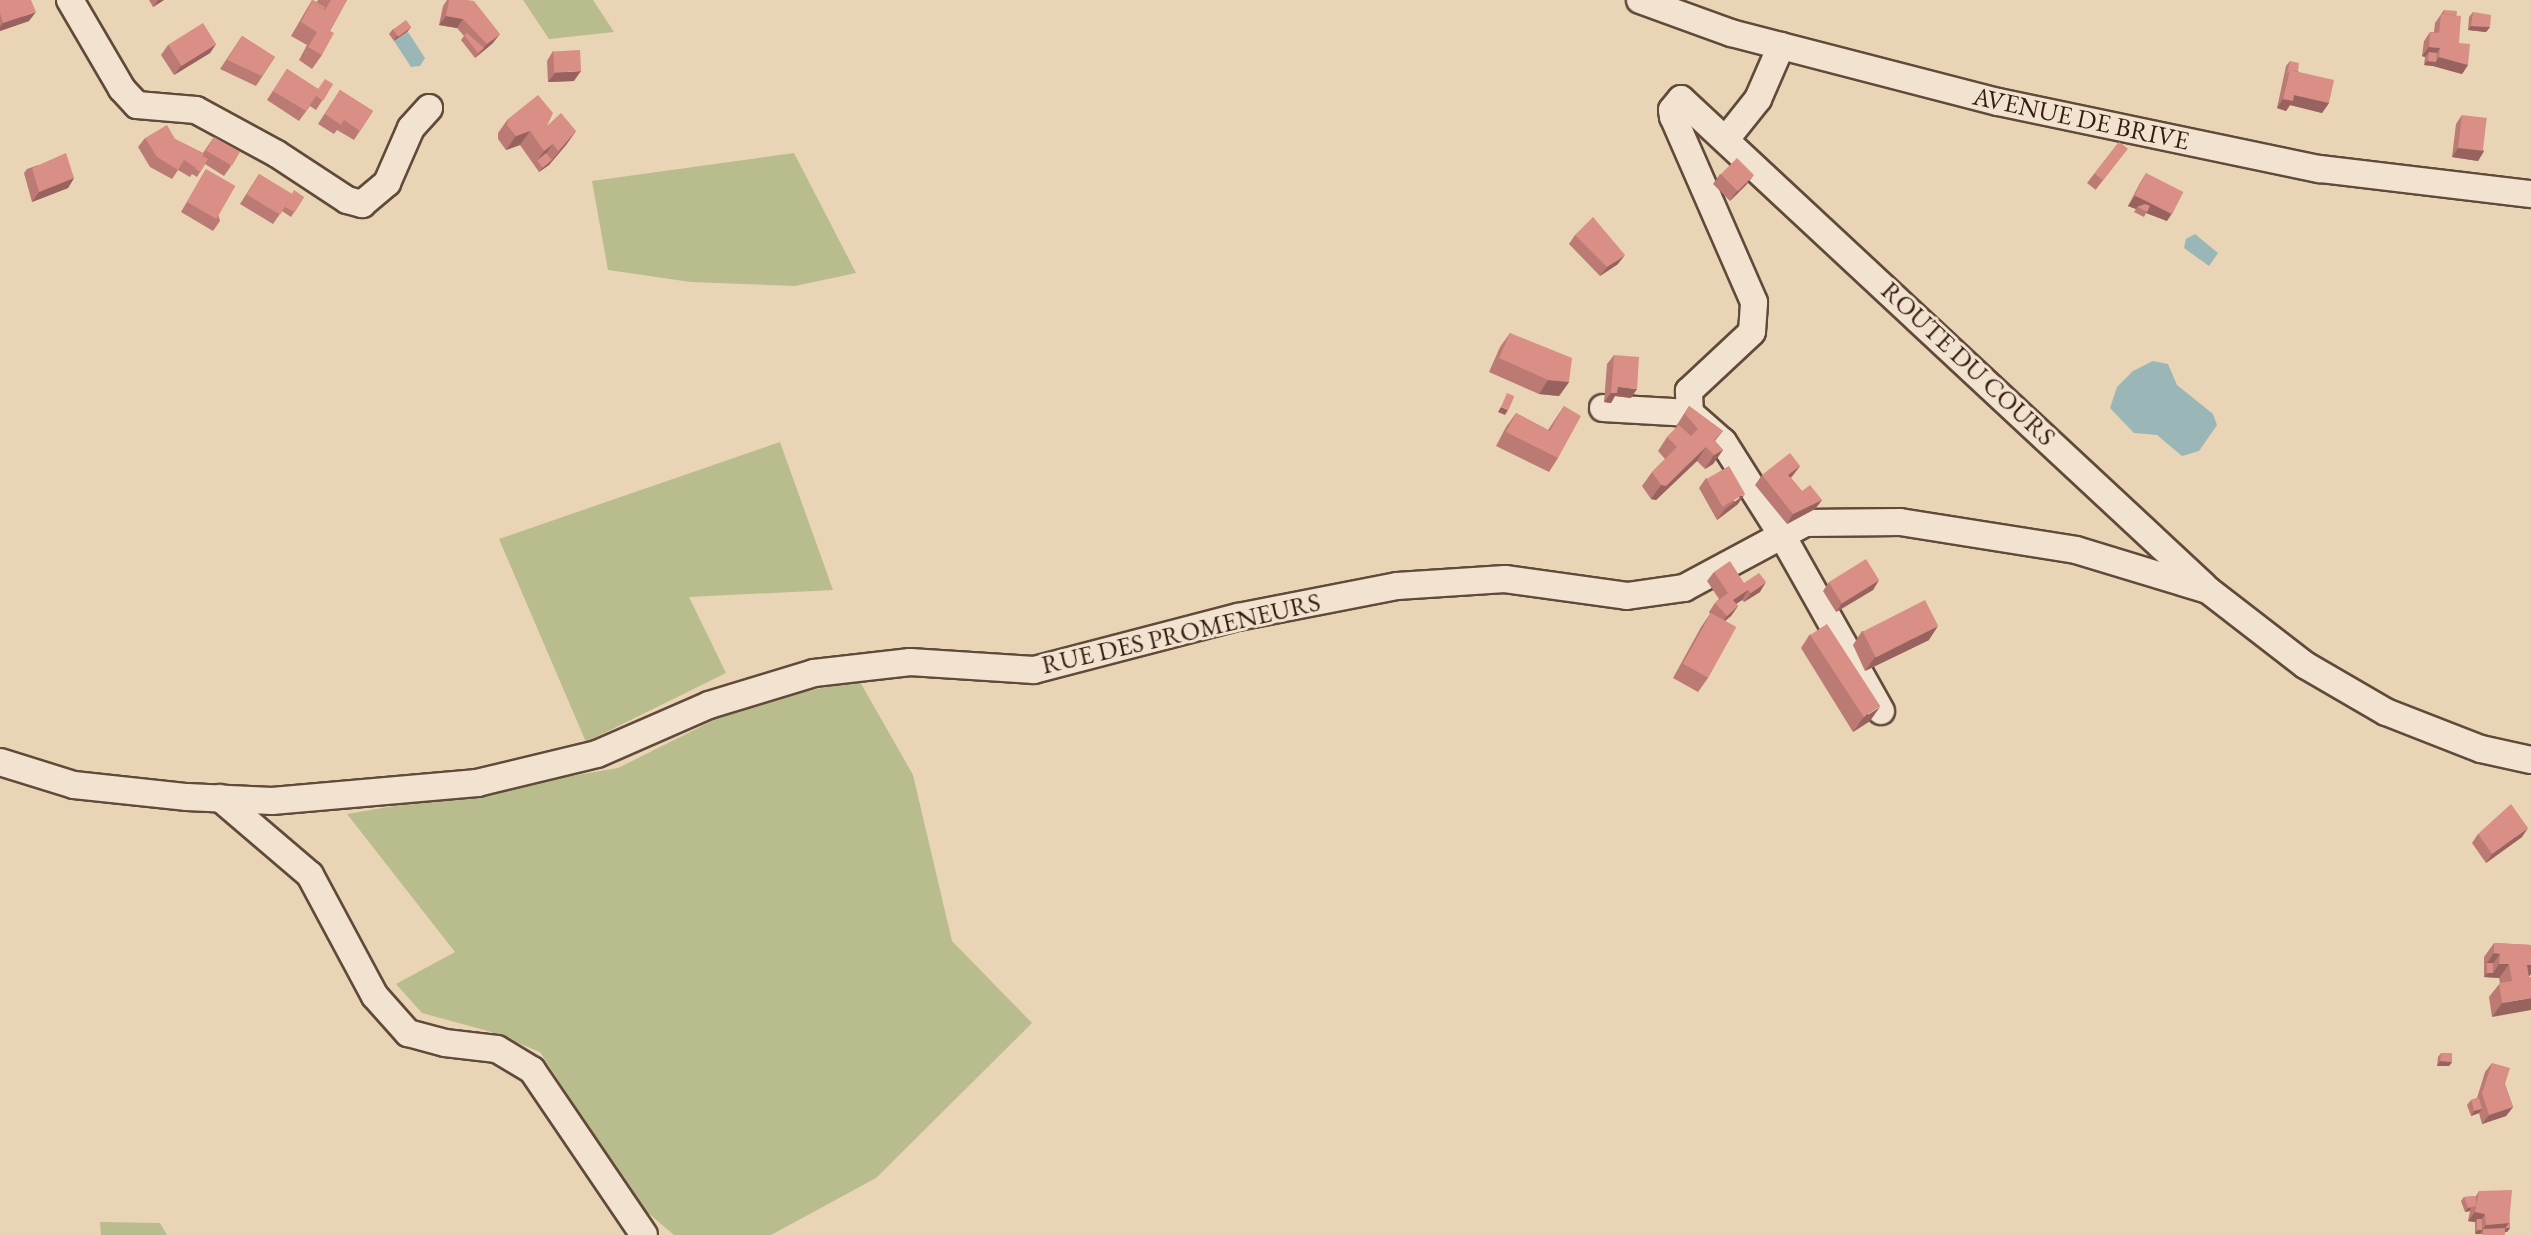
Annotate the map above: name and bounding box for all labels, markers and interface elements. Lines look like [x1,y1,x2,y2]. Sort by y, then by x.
street label: AVENUE DE BRIVE [1970,81,2192,157]
street label: ROUTE DU COURS [1874,275,2062,453]
street label: RUE DES PROMENEURS [1039,587,1323,681]

